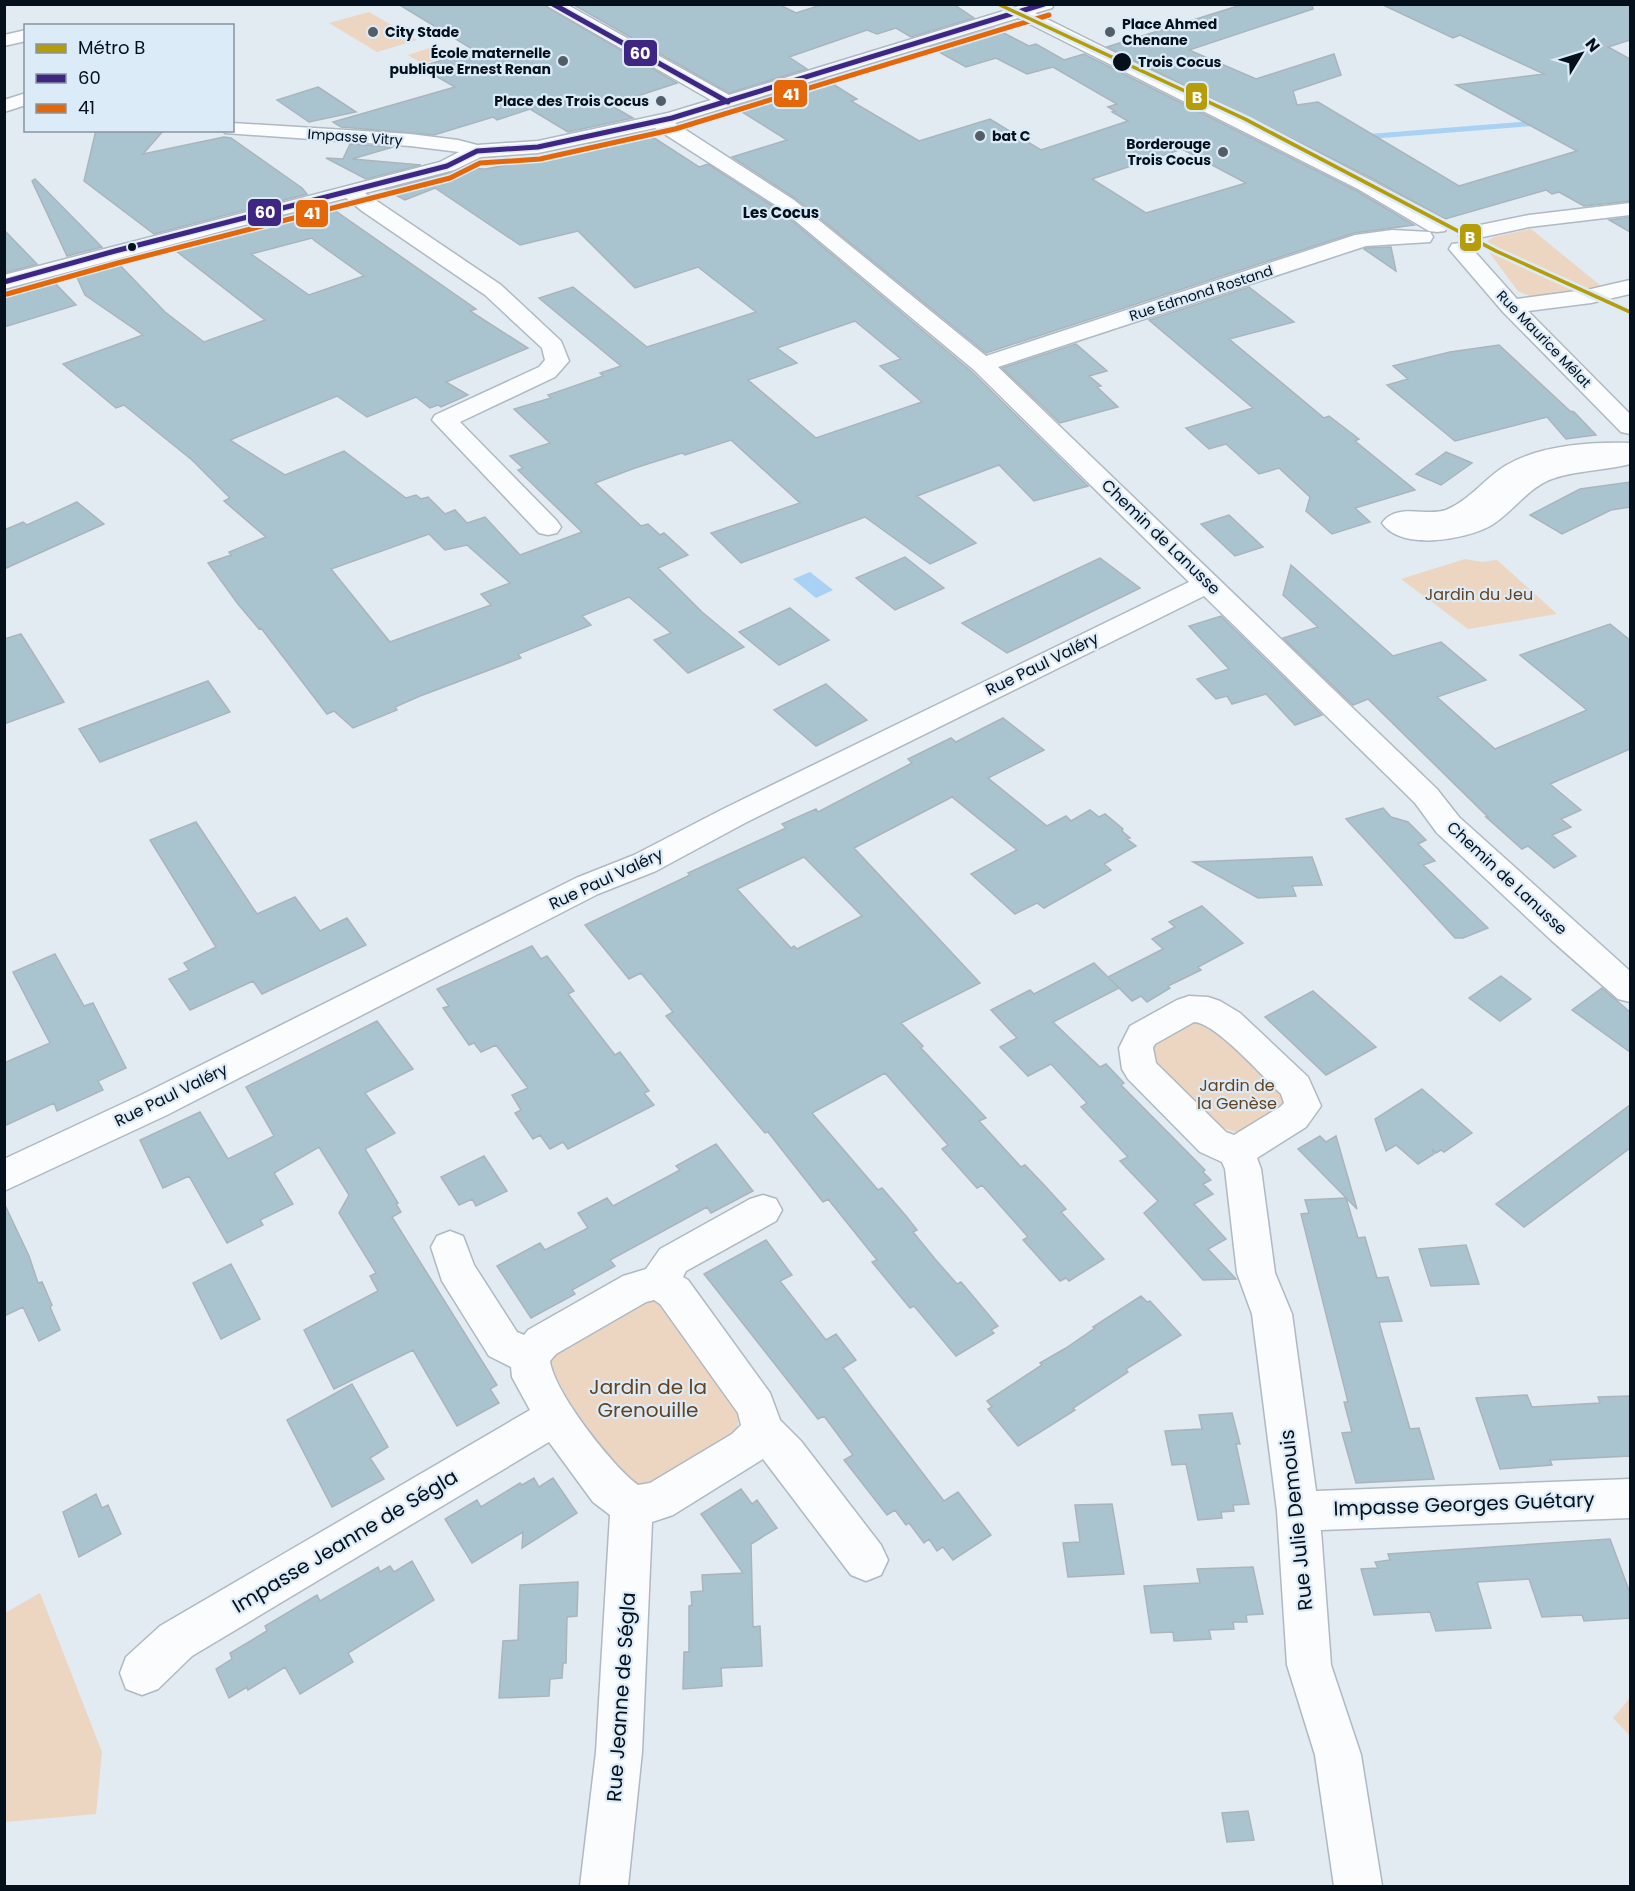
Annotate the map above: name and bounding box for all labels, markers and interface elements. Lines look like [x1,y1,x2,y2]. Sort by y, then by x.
place label: Place Ahmed Chenane [1122,14,1217,50]
place label: City Stade [385,22,460,42]
legend [24,24,234,132]
north arrow [1551,24,1611,84]
marker: City Stade [366,25,380,39]
marker: Place Ahmed Chenane [1103,25,1117,39]
text: N [1580,33,1605,57]
text: Métro B [78,35,145,60]
line badge: 60 [623,39,658,67]
text: 60 [630,42,650,65]
place label: École maternelle publique Ernest Renan [390,43,551,79]
marker: Trois Cocus [1111,51,1133,73]
place label: Trois Cocus [1138,52,1222,72]
marker: École maternelle publique Ernest Renan [556,54,570,68]
text: 60 [78,65,101,90]
line badge: 41 [773,79,808,108]
line badge: B [1185,82,1208,111]
text: 41 [783,83,799,106]
text: B [1192,86,1202,109]
place label: Place des Trois Cocus [494,91,649,111]
marker: Place des Trois Cocus [654,94,668,108]
text: 41 [78,95,95,120]
street label: Impasse Vitry [307,124,403,150]
place label: bat C [992,126,1031,146]
marker: bat C [973,129,987,143]
place label: Borderouge Trois Cocus [1126,134,1211,170]
marker: Borderouge Trois Cocus [1216,145,1230,159]
line badge: 60 [247,198,282,227]
line badge: 41 [295,199,329,228]
text: 60 [255,201,275,224]
text: 41 [304,202,320,225]
district label: Les Cocus [743,202,819,223]
line badge: B [1459,223,1482,252]
text: B [1465,226,1475,249]
unlabelled marker [126,241,138,253]
street label: Rue Edmond Rostand [1127,260,1275,326]
street label: Rue Maurice Mélat [1492,286,1596,392]
street label: Chemin de Lanusse [1096,474,1226,600]
park label: Jardin du Jeu [1425,583,1533,606]
street label: Rue Paul Valéry [982,627,1102,701]
street label: Chemin de Lanusse [1442,816,1572,940]
street label: Rue Paul Valéry [545,843,667,915]
street label: Rue Paul Valéry [111,1058,231,1132]
park label: Jardin de la Genèse [1197,1074,1277,1115]
park label: Jardin de la Grenouille [589,1373,707,1424]
street label: Rue Julie Demouis [1273,1428,1319,1612]
street label: Impasse Jeanne de Ségla [227,1462,463,1620]
street label: Impasse Georges Guétary [1333,1485,1595,1523]
street label: Rue Jeanne de Ségla [600,1591,642,1803]

